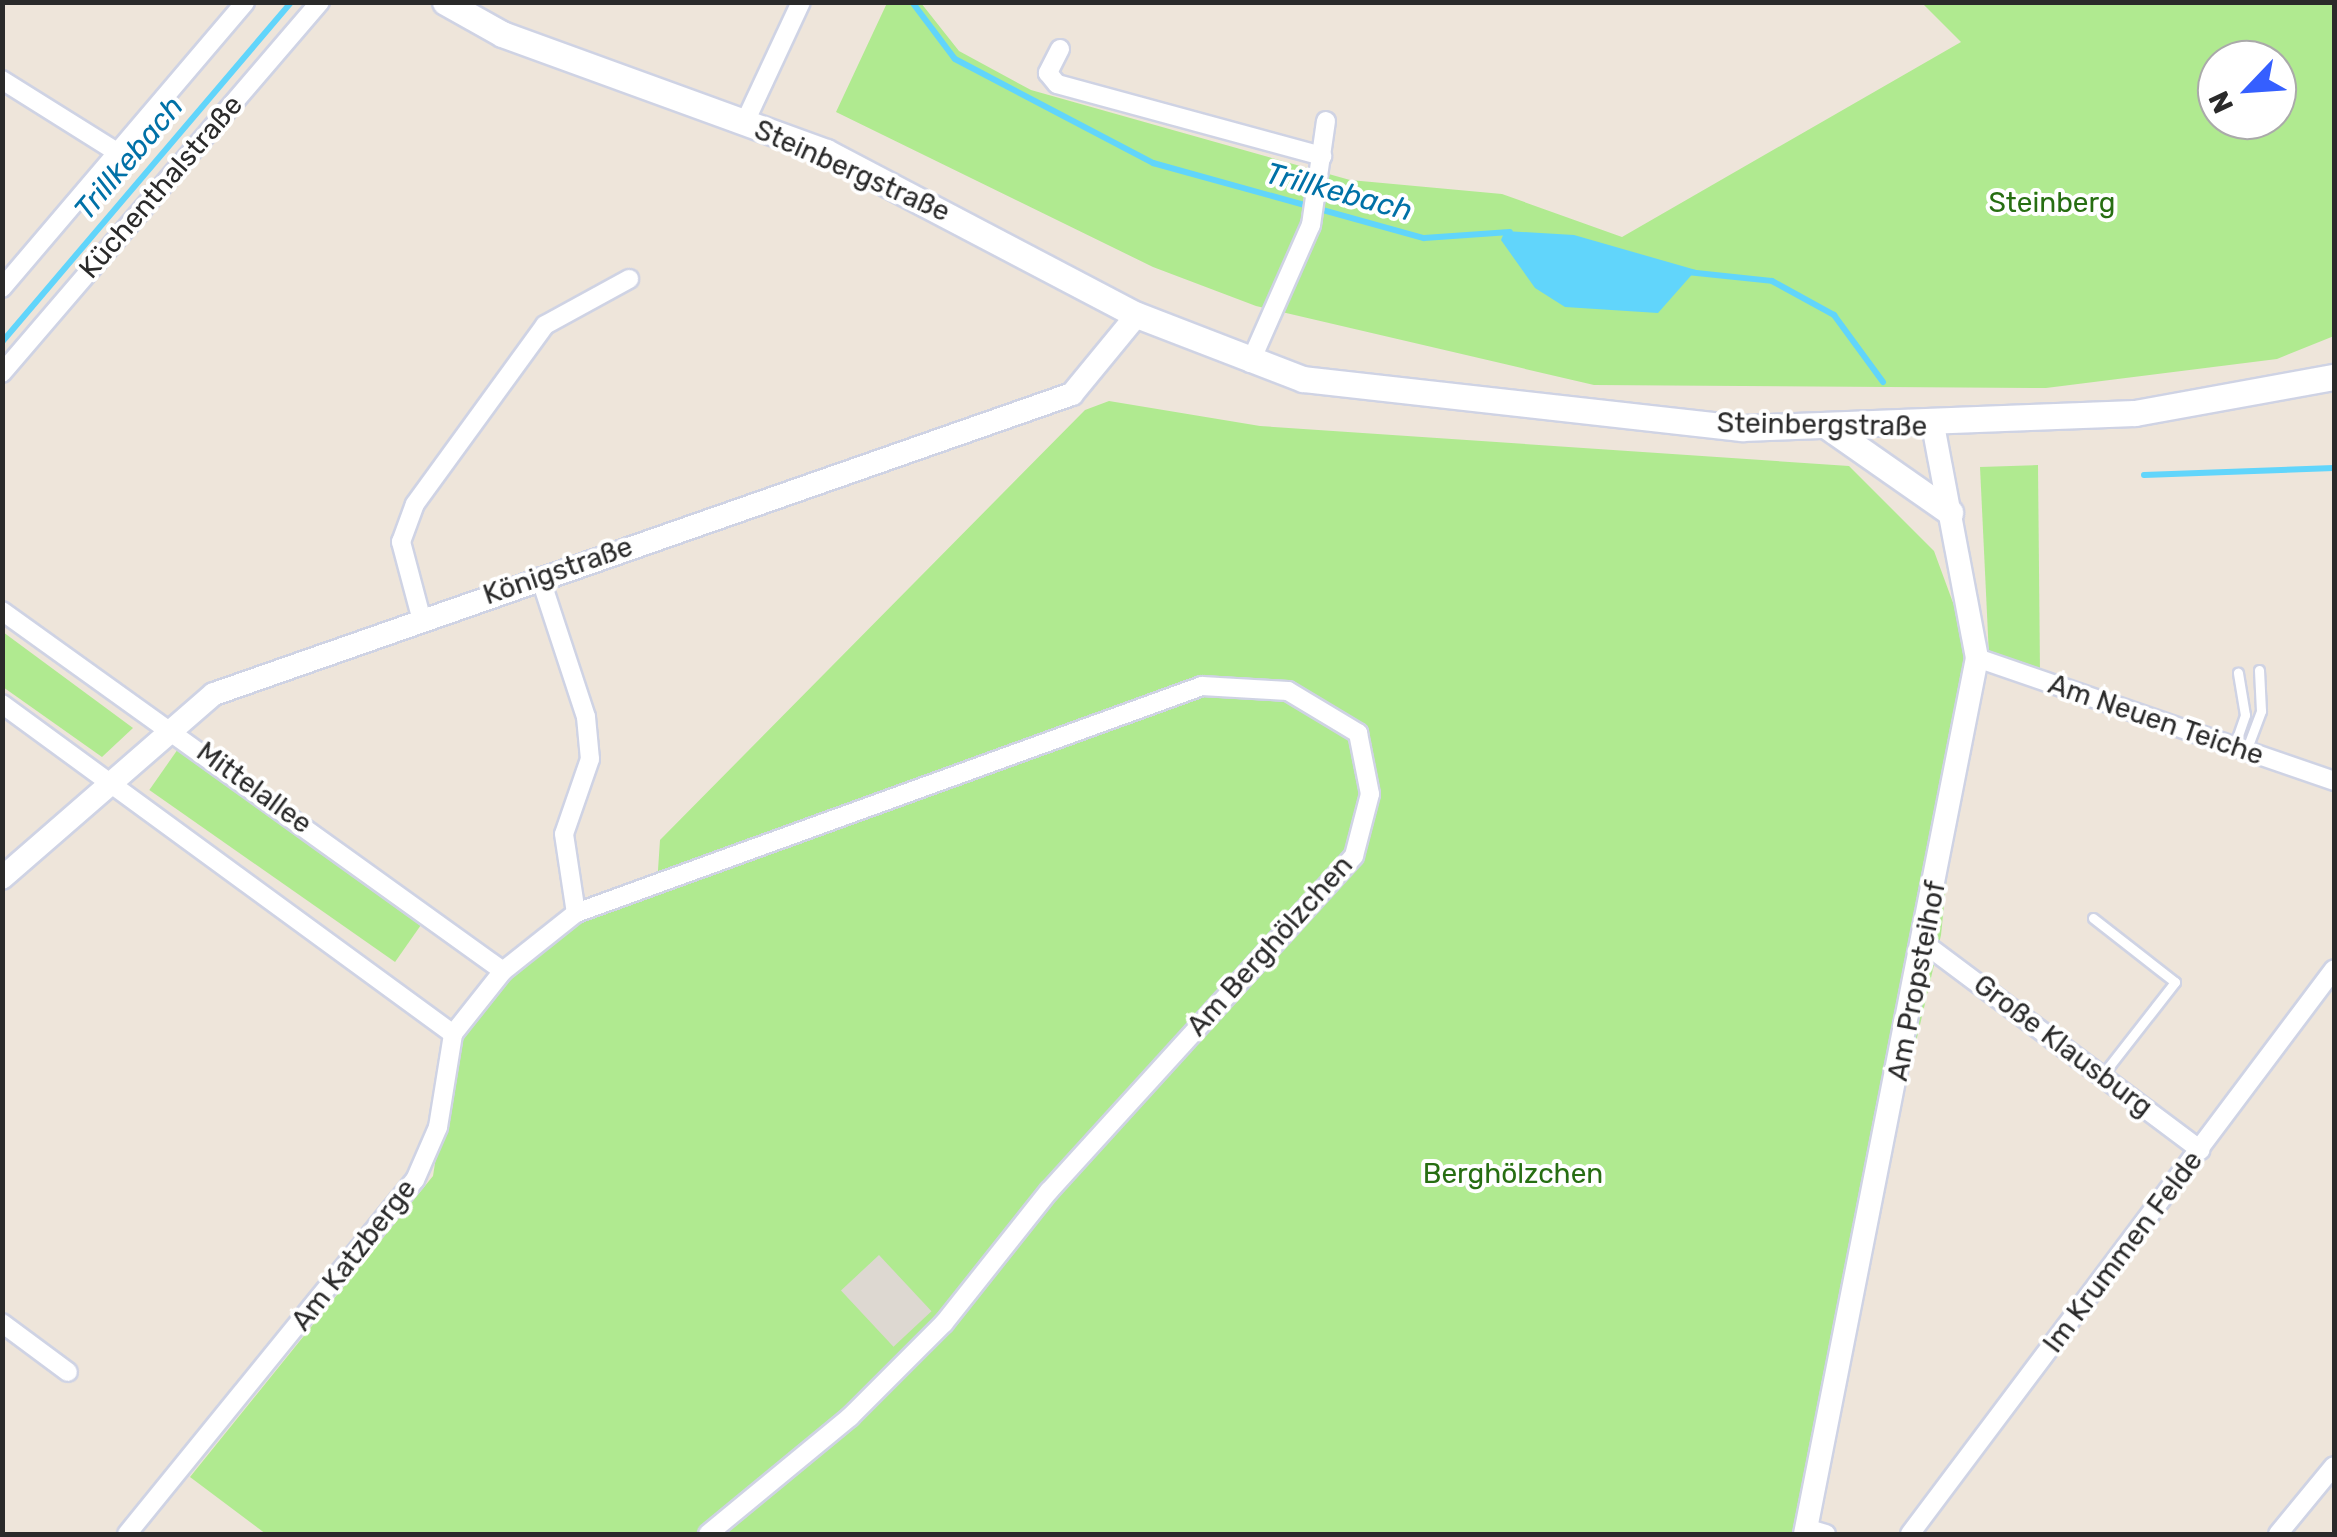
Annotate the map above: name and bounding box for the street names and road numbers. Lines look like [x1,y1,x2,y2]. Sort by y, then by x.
street label: Küchenthalstraße [72,89,250,285]
street label: Steinbergstraße [749,113,955,229]
street label: Steinbergstraße [1717,406,1927,444]
street label: Königstraße [479,530,637,612]
street label: Am Neuen Teiche [2044,667,2268,773]
street label: Mittelallee [190,735,318,841]
street label: Am Berghölzchen [1180,849,1360,1043]
street label: Am Propsteihof [1881,878,1953,1084]
street label: Große Klausburg [1967,968,2159,1124]
street label: Im Krummen Felde [2036,1145,2210,1359]
street label: Am Katzberge [285,1173,423,1337]

